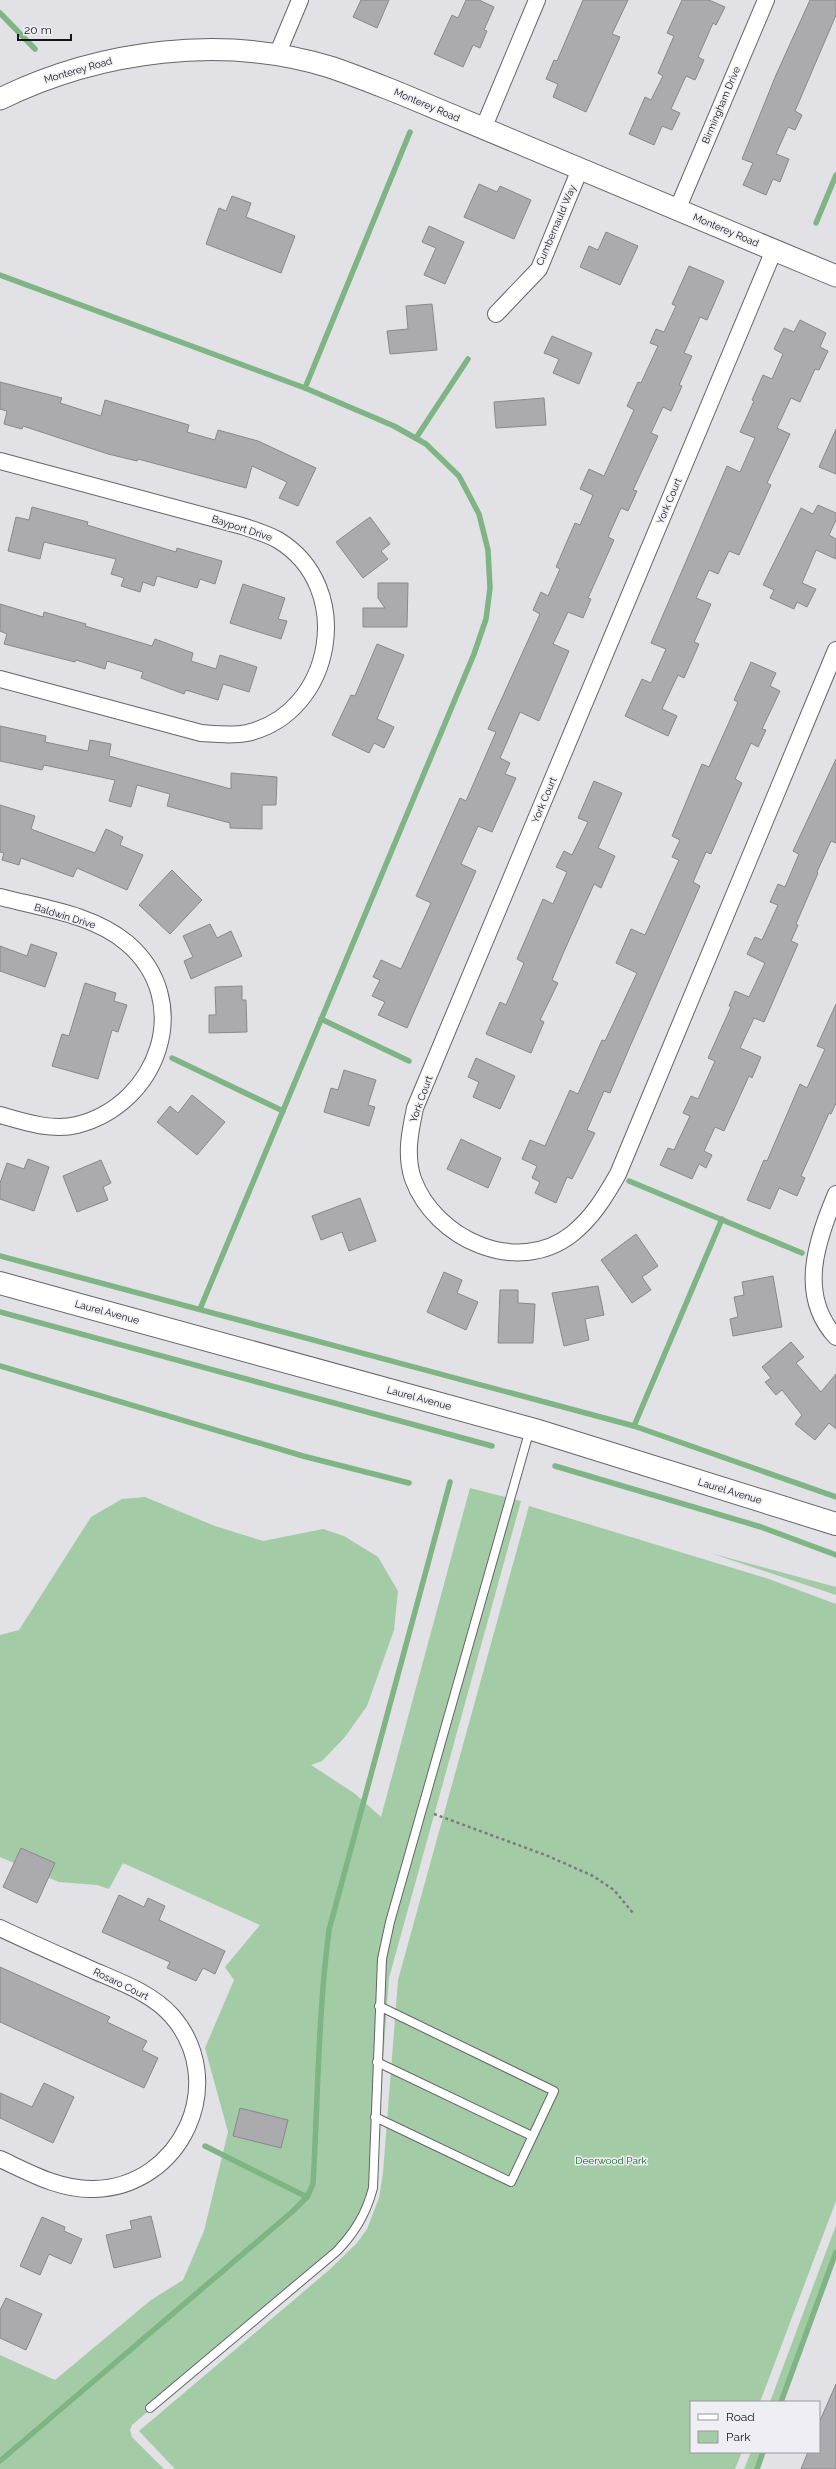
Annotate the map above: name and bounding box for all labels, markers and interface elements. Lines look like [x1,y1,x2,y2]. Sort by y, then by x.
scale bar [18,16,71,42]
text: 20 m [24,23,52,37]
street label: Monterey Road [43,55,113,85]
street label: Birmingham Drive [700,65,742,145]
street label: Monterey Road [392,86,462,124]
street label: Cumbernauld Way [534,182,578,267]
street label: Monterey Road [691,211,761,249]
street label: York Court [654,476,684,525]
street label: Bayport Drive [210,513,274,543]
street label: York Court [529,775,559,824]
street label: Baldwin Drive [33,901,97,931]
street label: York Court [408,1074,435,1124]
street label: Laurel Avenue [74,1298,141,1326]
street label: Laurel Avenue [386,1384,453,1412]
street label: Laurel Avenue [697,1476,763,1506]
street label: Rosaro Court [92,1966,151,2002]
park label: Deerwood Park [575,2155,647,2166]
legend [690,2401,820,2453]
text: Road [726,2410,755,2424]
text: Park [726,2430,751,2444]

